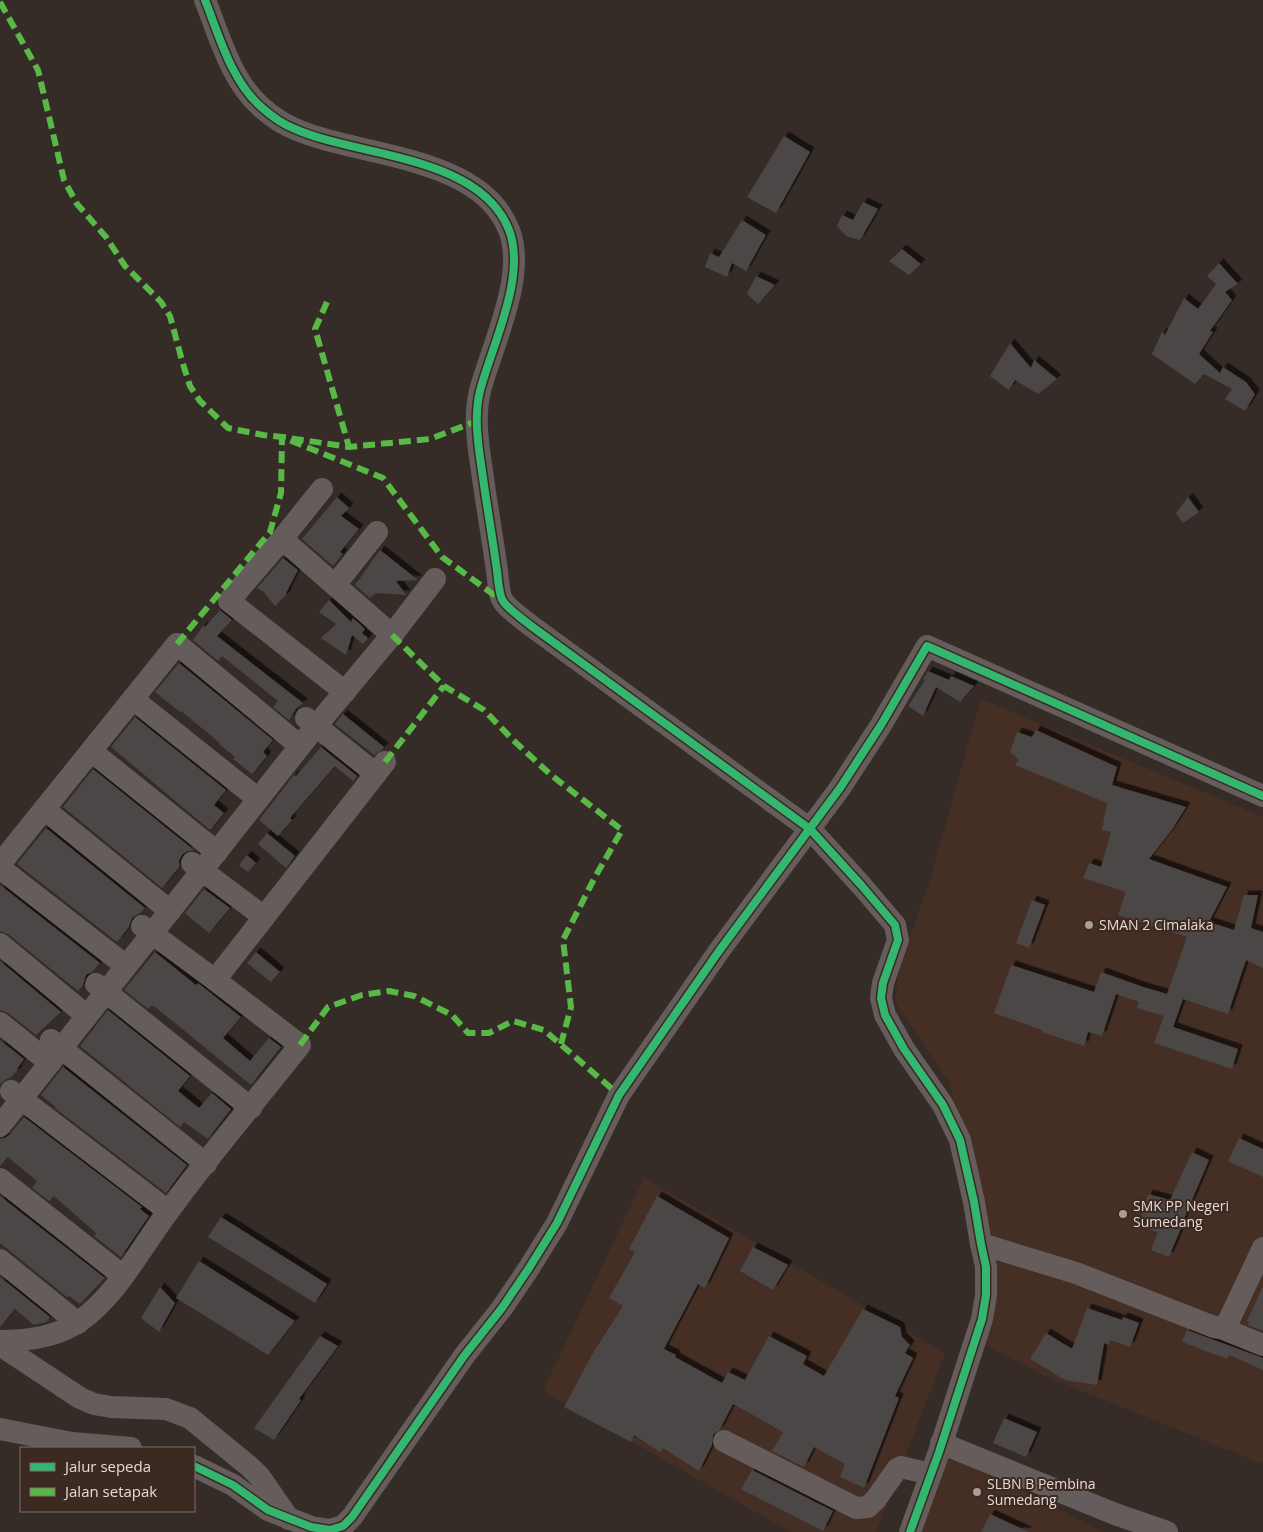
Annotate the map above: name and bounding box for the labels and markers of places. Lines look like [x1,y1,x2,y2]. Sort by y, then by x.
place label: SMAN 2 Cimalaka [1099,915,1213,934]
marker: SMAN 2 Cimalaka [1083,919,1095,931]
place label: SMK PP Negeri Sumedang [1133,1196,1229,1231]
marker: SMK PP Negeri Sumedang [1117,1208,1129,1220]
place label: SLBN B Pembina Sumedang [987,1474,1096,1509]
marker: SLBN B Pembina Sumedang [971,1486,983,1498]

